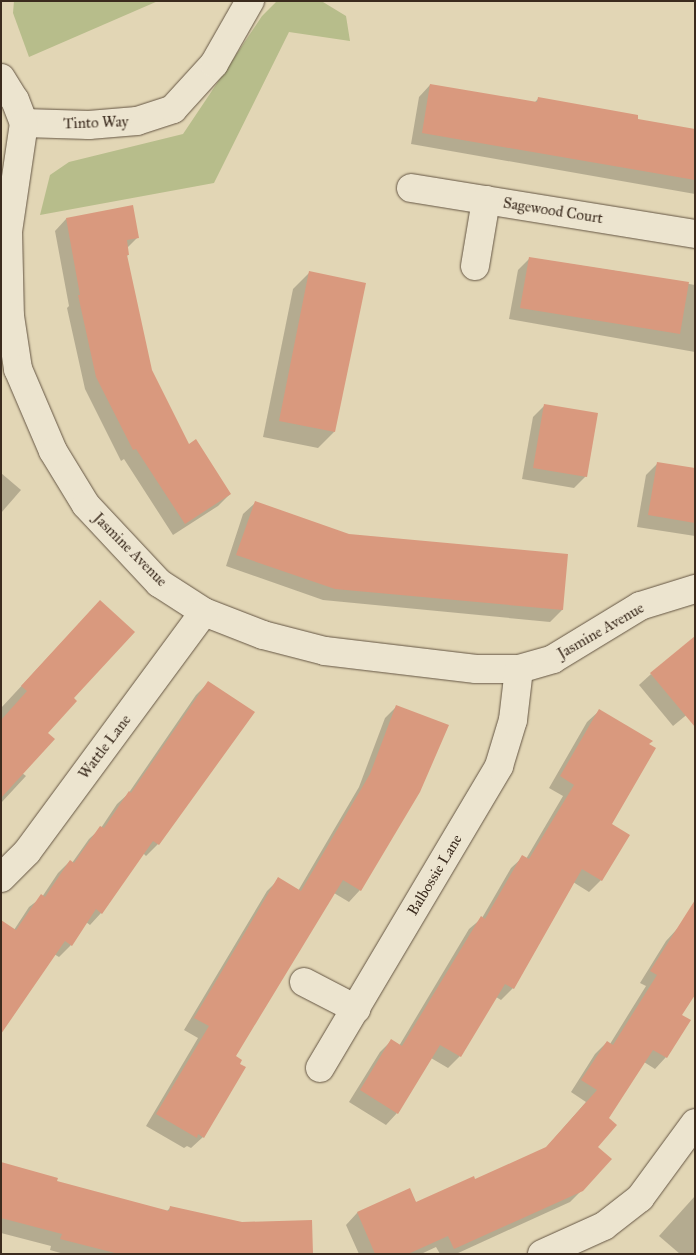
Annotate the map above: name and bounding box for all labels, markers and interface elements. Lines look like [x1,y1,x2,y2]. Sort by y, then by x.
street label: Tinto Way [63,113,129,133]
street label: Sagewood Court [502,194,604,228]
street label: Jasmine Avenue [89,509,171,591]
street label: Jasmine Avenue [555,599,647,663]
street label: Wattle Lane [75,711,135,783]
street label: Balbossie Lane [404,831,466,919]

